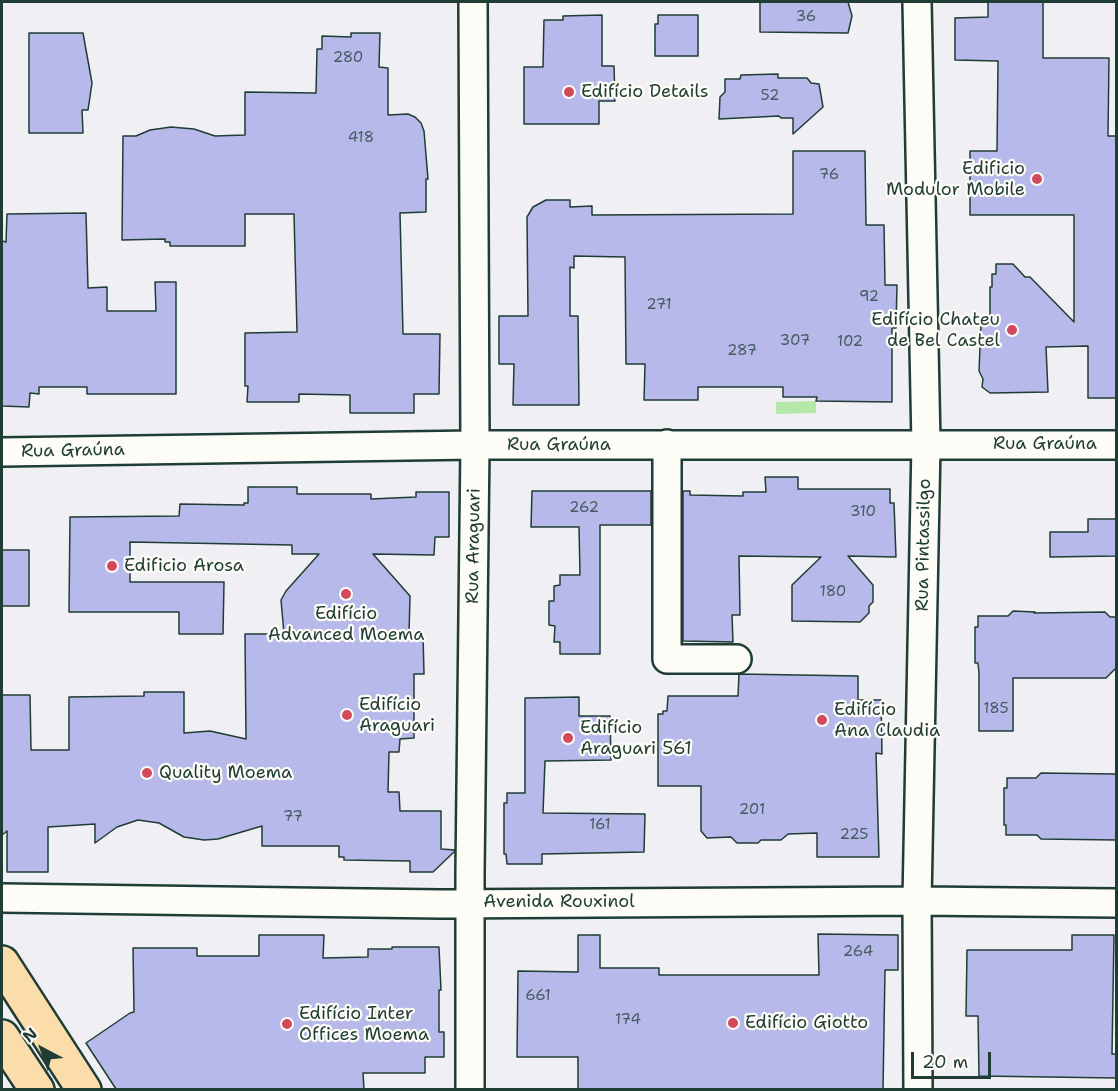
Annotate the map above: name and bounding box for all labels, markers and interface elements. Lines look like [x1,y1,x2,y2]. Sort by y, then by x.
house number: 36 [796,8,816,26]
house number: 280 [333,49,363,67]
place label: Edifício Details [581,81,709,103]
marker: Edifício Details [562,85,576,99]
house number: 52 [761,87,779,105]
house number: 418 [348,129,374,147]
place label: Edificio Modulor Mobile [886,158,1025,201]
house number: 76 [819,166,839,184]
marker: Edificio Modulor Mobile [1030,172,1044,186]
house number: 92 [859,288,879,306]
house number: 271 [646,296,672,314]
place label: Edifício Chateu de Bel Castel [871,309,1000,352]
marker: Edifício Chateu de Bel Castel [1005,323,1019,337]
house number: 307 [780,332,810,350]
house number: 102 [837,333,863,351]
house number: 287 [727,342,757,360]
street label: Rua Graúna [993,433,1097,455]
street label: Rua Graúna [507,434,611,456]
street label: Rua Graúna [21,439,125,463]
street label: Rua Pintassilgo [912,478,936,612]
street label: Rua Araguari [462,488,486,604]
house number: 262 [569,499,599,517]
house number: 310 [850,503,876,521]
place label: Edificio Arosa [124,555,244,577]
marker: Edificio Arosa [105,559,119,573]
house number: 180 [820,583,846,601]
marker: Edifício Advanced Moema [339,587,353,601]
place label: Edifício Advanced Moema [268,603,424,646]
place label: Edifício Araguari [359,694,435,736]
place label: Edifício Ana Claudia [834,699,940,742]
house number: 185 [983,700,1009,718]
marker: Edifício Araguari [340,708,354,722]
marker: Edifício Ana Claudia [815,713,829,727]
place label: Edifício Araguari 561 [580,717,692,760]
marker: Edifício Araguari 561 [561,731,575,745]
place label: Quality Moema [159,762,292,784]
marker: Quality Moema [140,766,154,780]
house number: 201 [739,801,765,819]
house number: 77 [283,808,303,826]
house number: 161 [589,816,611,834]
house number: 225 [839,826,869,844]
street label: Avenida Rouxinol [483,891,635,913]
house number: 264 [843,943,873,961]
house number: 661 [525,987,551,1005]
place label: Edifício Inter Offices Moema [299,1003,429,1046]
house number: 174 [615,1011,641,1029]
place label: Edifício Giotto [745,1012,868,1034]
marker: Edifício Giotto [726,1016,740,1030]
marker: Edifício Inter Offices Moema [280,1017,294,1031]
north arrow [12,1019,72,1079]
text: N [18,1023,42,1047]
scale bar [914,1040,994,1078]
text: 20 m [922,1050,968,1074]

